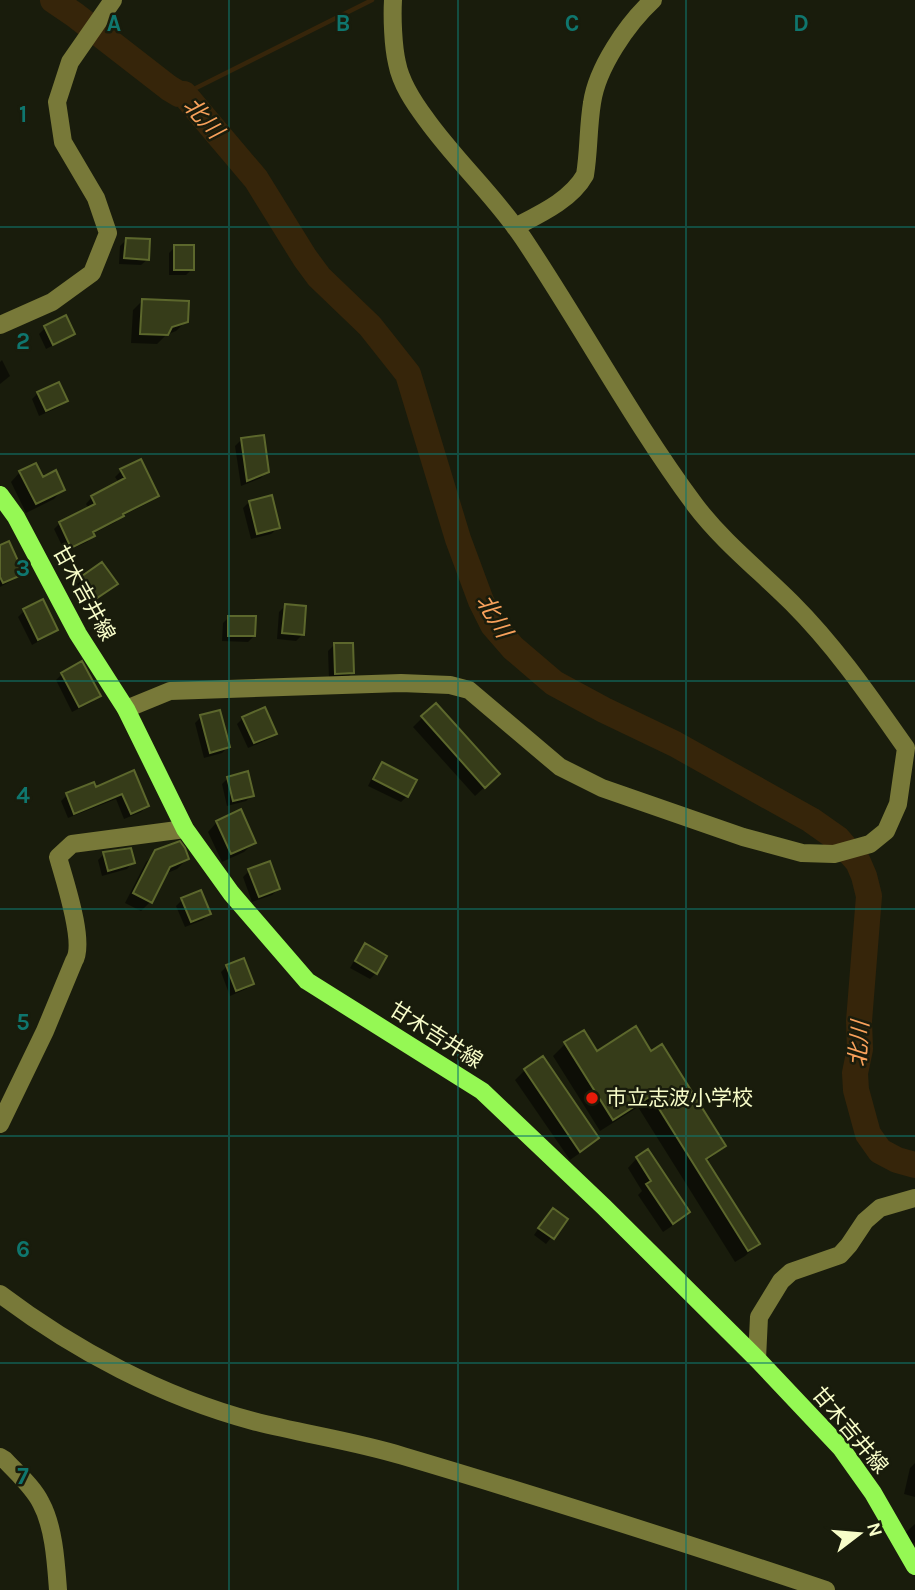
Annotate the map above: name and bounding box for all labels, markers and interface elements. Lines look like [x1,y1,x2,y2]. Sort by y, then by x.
text: A [107,10,121,37]
text: B [336,10,350,37]
text: C [565,10,579,37]
text: D [793,10,809,37]
water label: 北川 [178,92,230,146]
text: 1 [19,101,27,128]
text: 2 [16,328,30,355]
street label: 甘木吉井線 [48,541,120,645]
text: 3 [16,555,30,582]
water label: 北川 [471,589,519,645]
text: 4 [16,782,30,809]
street label: 甘木吉井線 [385,997,487,1073]
text: 5 [16,1009,30,1036]
water label: 北川 [844,1017,874,1068]
place label: 市立志波小学校 [606,1086,753,1110]
marker: 市立志波小学校 [584,1090,600,1106]
text: 6 [16,1236,30,1263]
street label: 甘木吉井線 [807,1382,893,1478]
text: 7 [17,1463,29,1490]
north arrow [824,1499,894,1569]
text: N [862,1520,887,1539]

